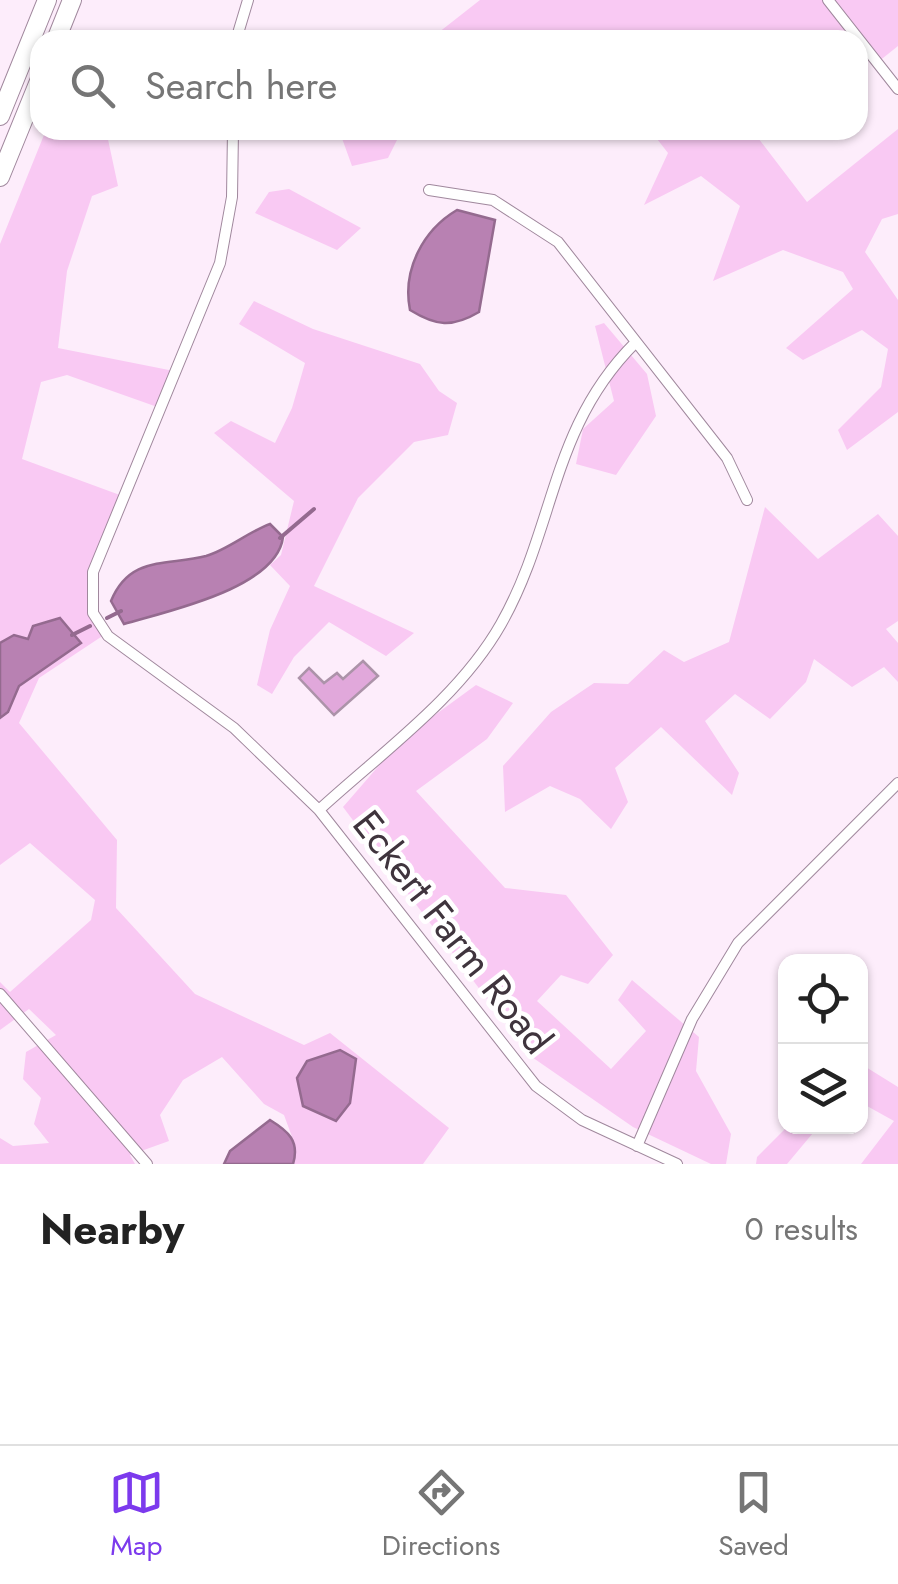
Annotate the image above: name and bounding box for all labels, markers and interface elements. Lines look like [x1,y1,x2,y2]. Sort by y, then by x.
search box [30,30,868,140]
icon: search [65,58,120,113]
text: Search here [145,58,337,113]
street label: Eckert Farm Road [339,798,567,1066]
map controls [778,954,868,1134]
button: locate [778,954,868,1044]
button: layers [778,1044,868,1134]
text: Nearby [40,1199,184,1260]
text: 0 results [745,1206,858,1252]
tab: Map [109,1465,164,1566]
tab: Directions [382,1465,500,1566]
tab: Saved [718,1465,789,1566]

